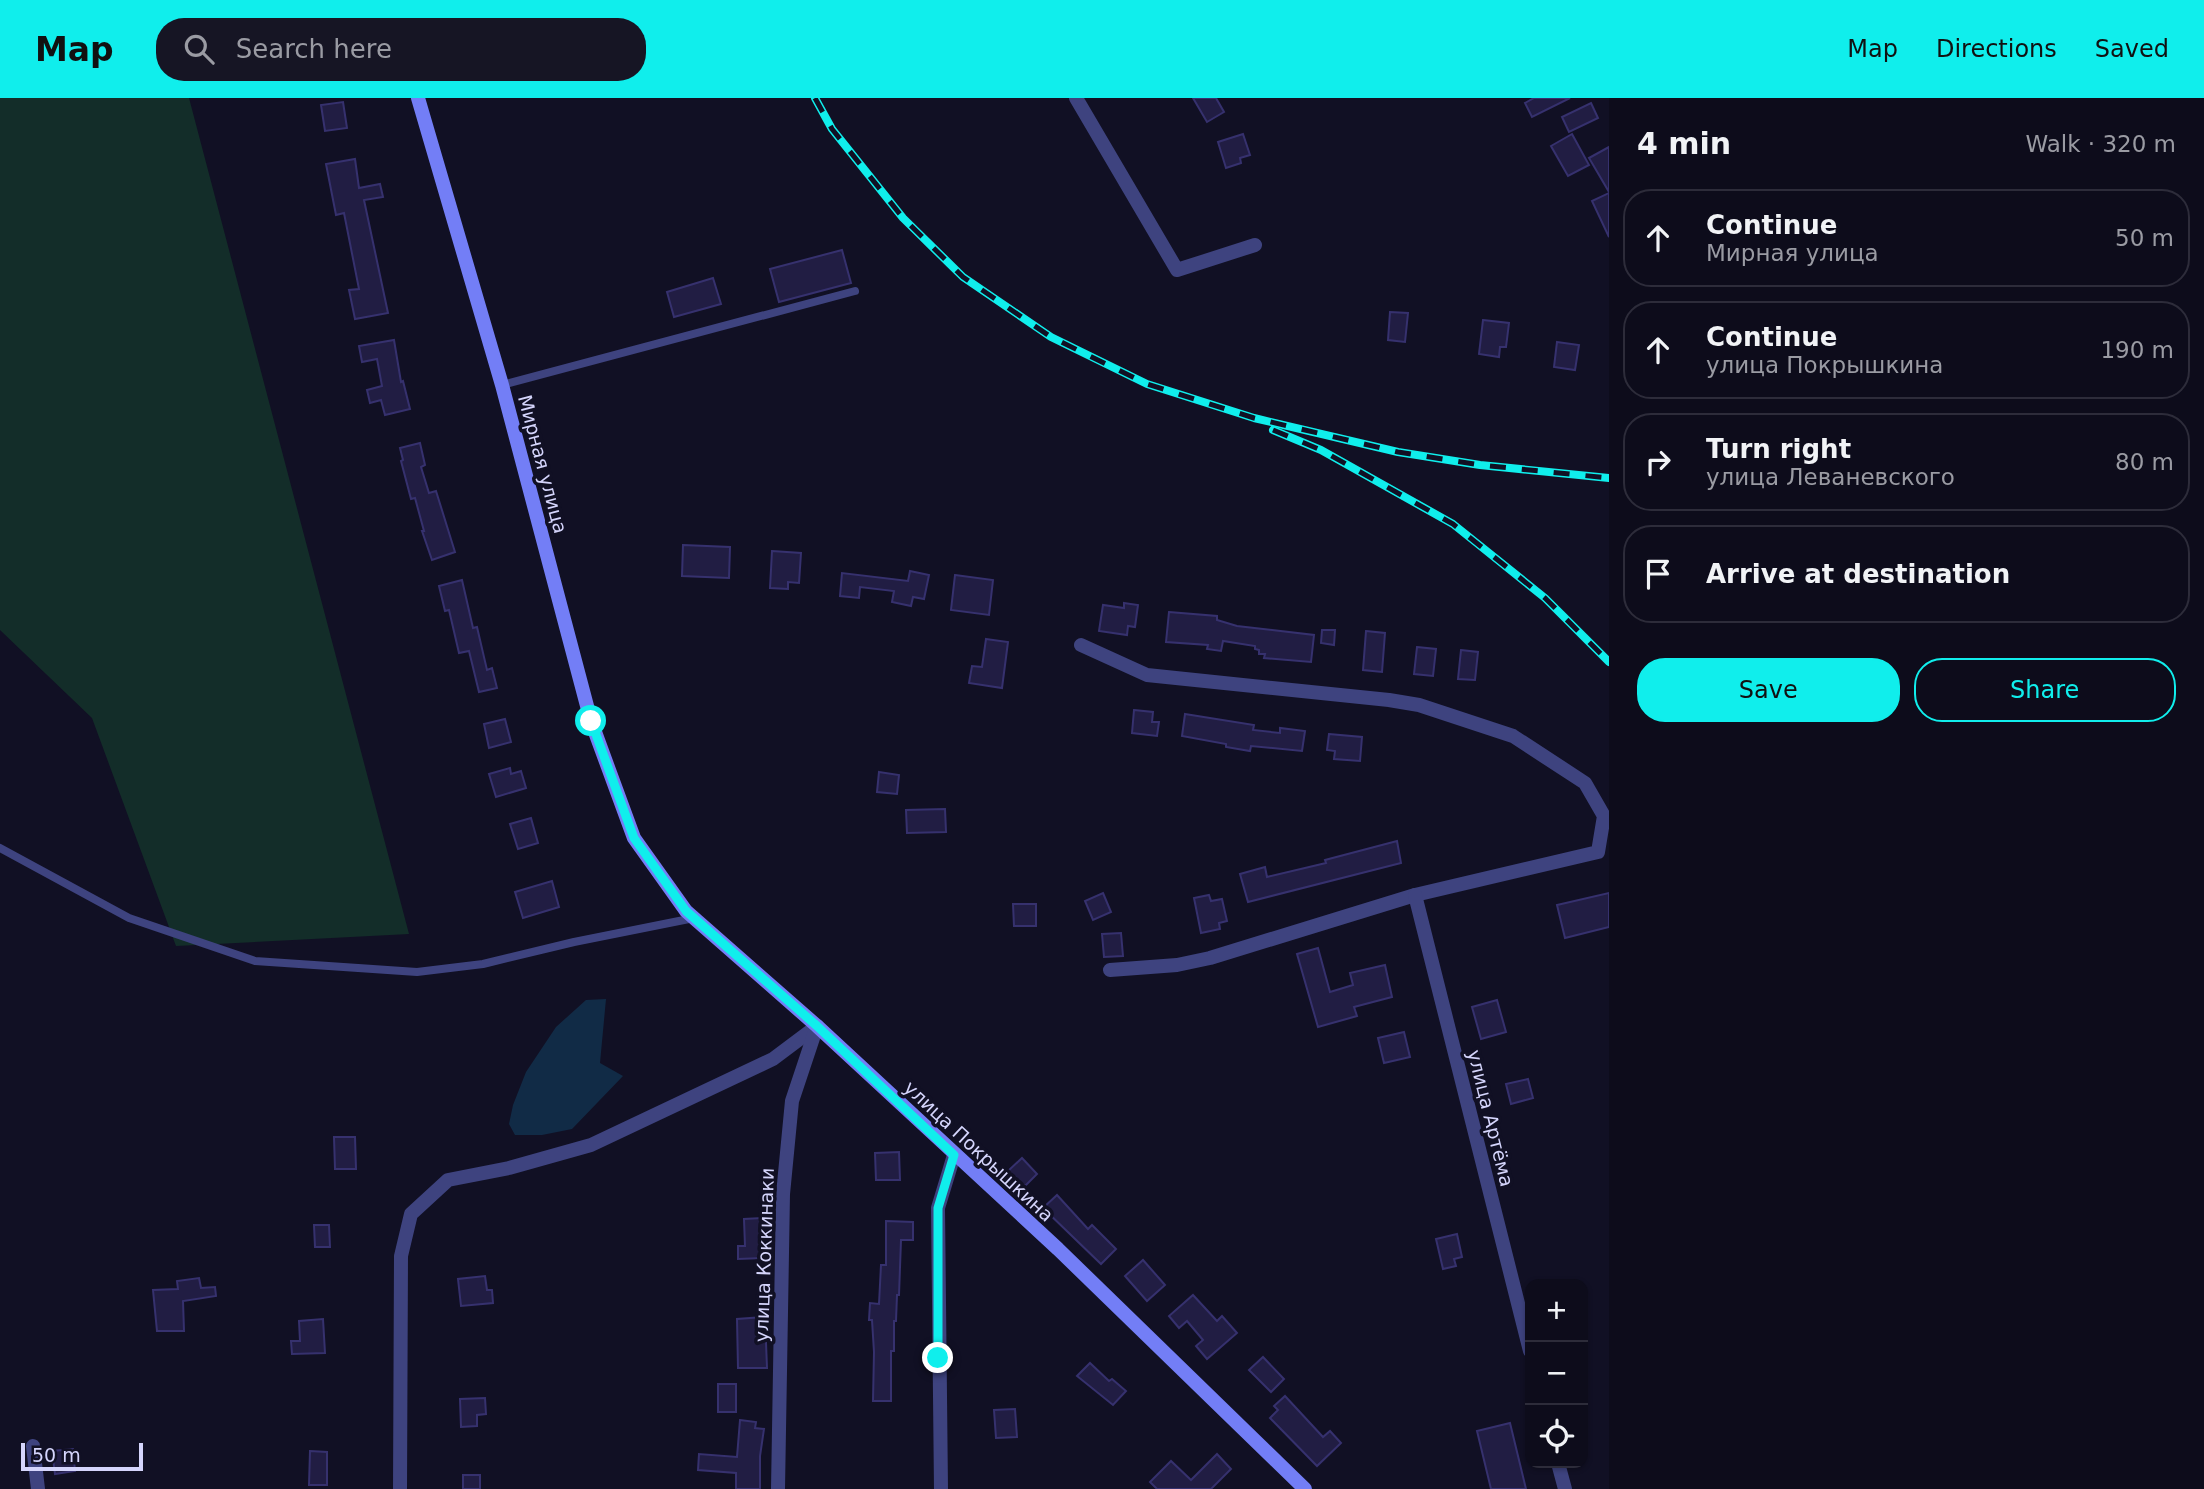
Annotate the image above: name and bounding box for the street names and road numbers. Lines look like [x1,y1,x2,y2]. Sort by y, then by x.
street label: Мирная улица [514,392,572,536]
street label: улица Артёма [1463,1047,1519,1189]
street label: улица Покрышкина [900,1076,1058,1226]
street label: улица Коккинаки [750,1167,778,1343]

